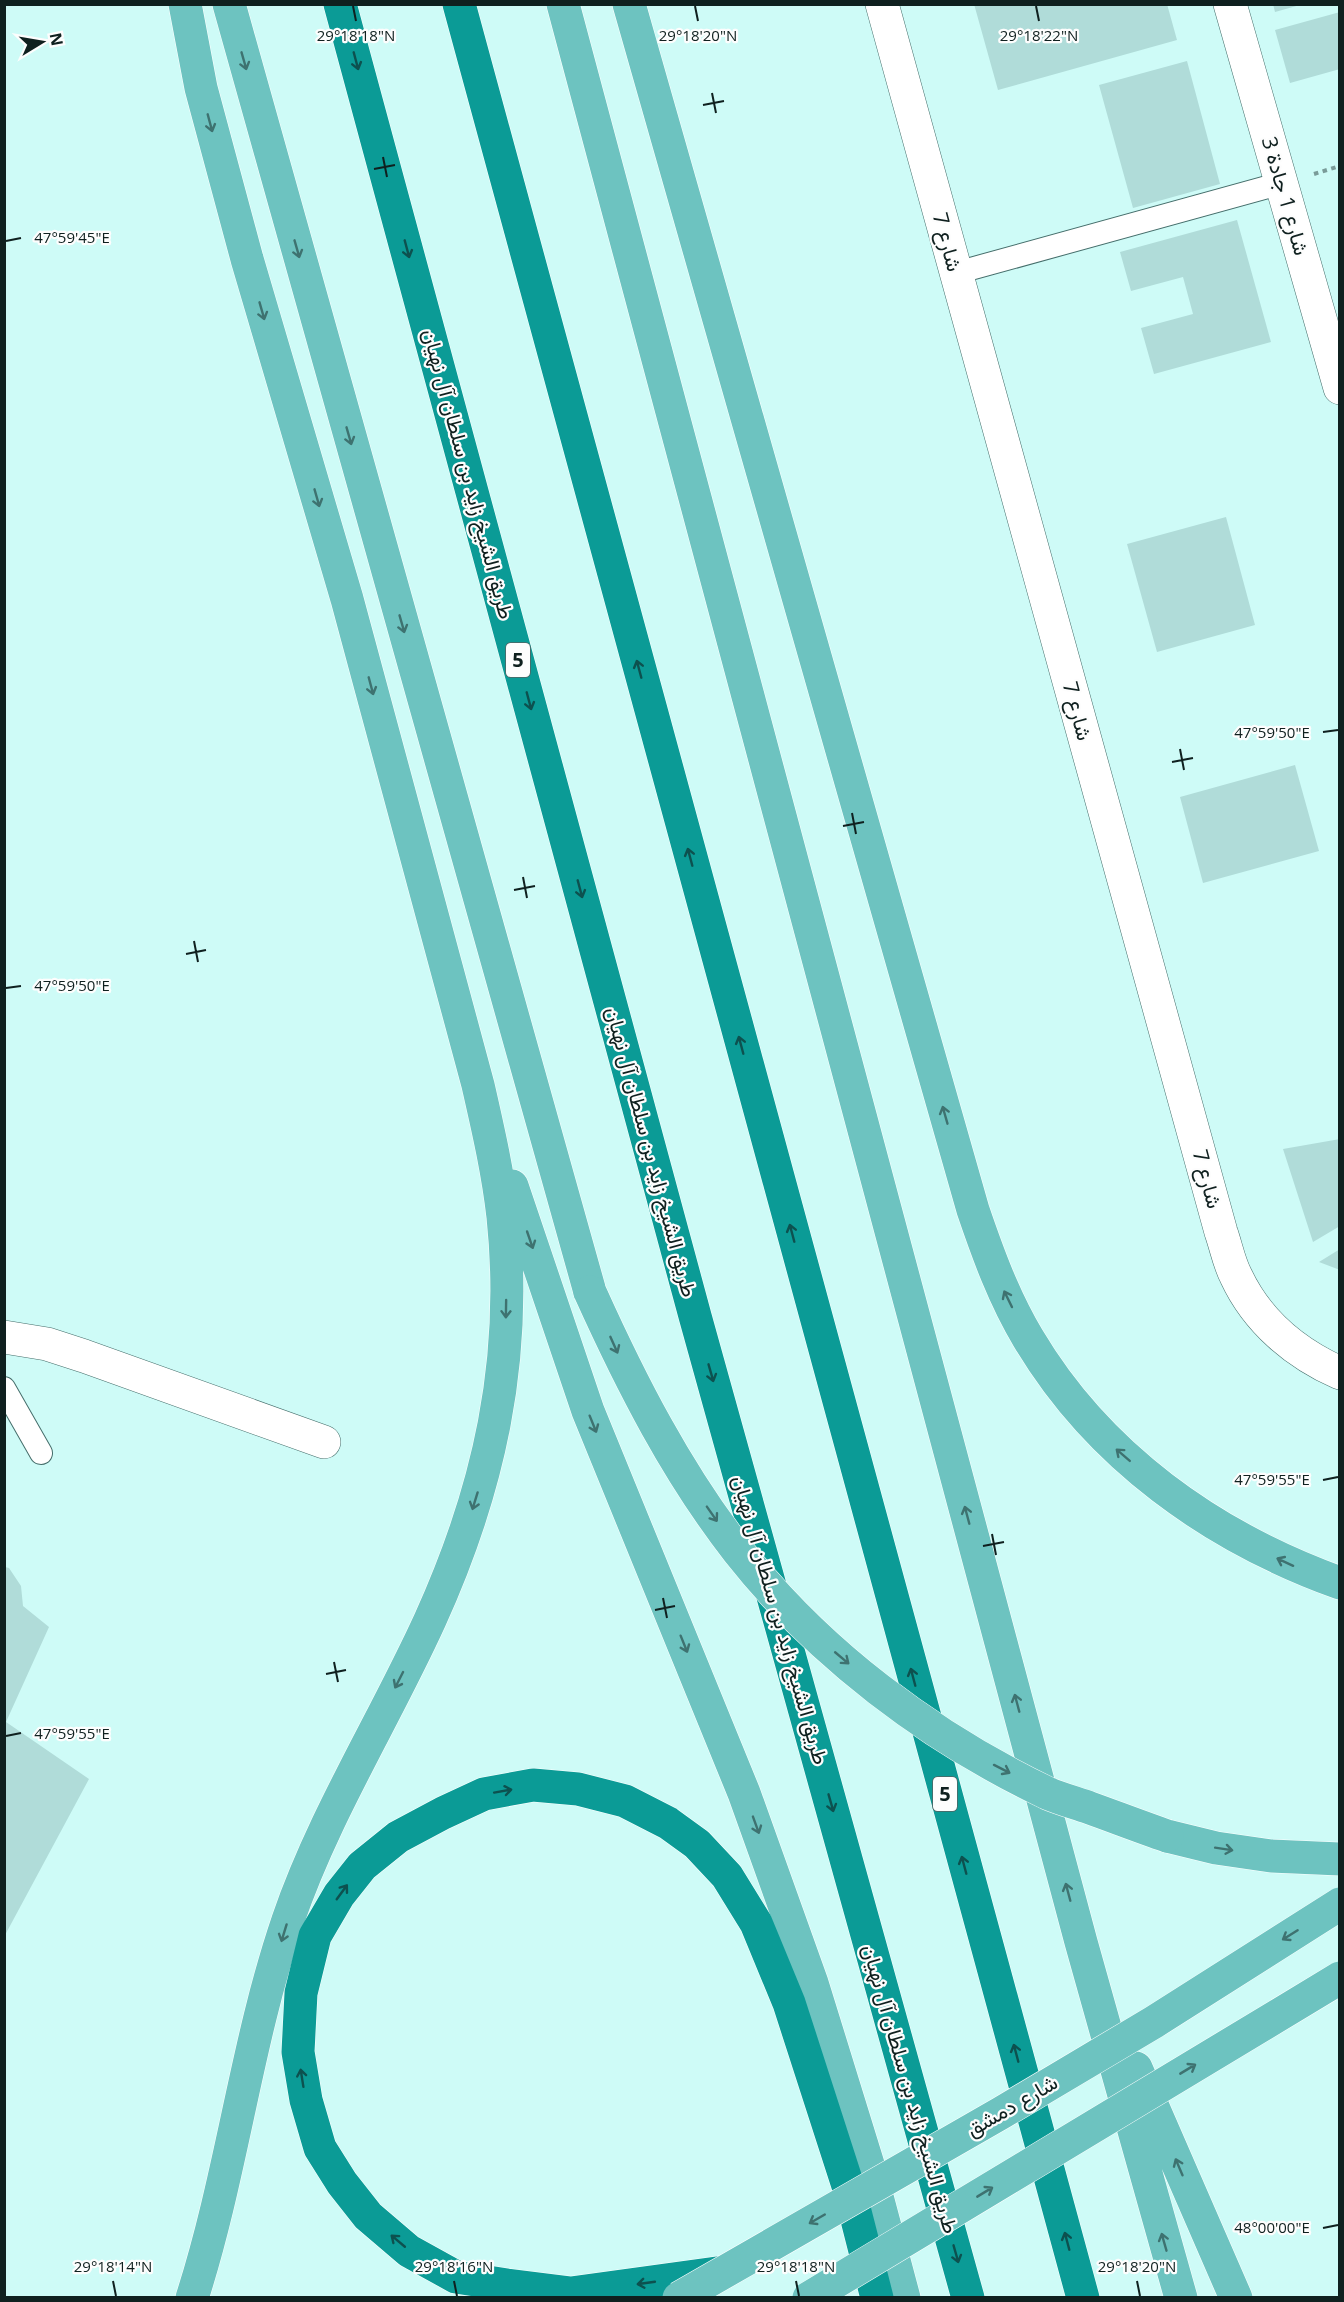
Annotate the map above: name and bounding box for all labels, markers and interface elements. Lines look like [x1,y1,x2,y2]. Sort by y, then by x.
north arrow [12,12,72,72]
text: 29°18'18"N [317,25,395,45]
text: 29°18'20"N [659,25,737,45]
text: 29°18'22"N [1000,25,1078,45]
text: N [45,31,69,48]
one-way arrow [239,51,251,70]
one-way arrow [350,51,362,70]
one-way arrow [205,113,217,132]
street label: شارع 1 جادة 3 [1255,133,1316,259]
street label: شارع 7 [926,209,969,274]
text: 47°59'45"E [34,227,110,247]
one-way arrow [292,239,303,258]
one-way arrow [401,239,413,258]
one-way arrow [257,301,268,320]
street label: طريق الشيخ زايد بن سلطان آل نهيان [416,326,521,622]
one-way arrow [344,427,355,446]
one-way arrow [312,488,323,507]
one-way arrow [397,614,408,633]
road number: 5 [506,643,530,677]
one-way arrow [633,659,644,678]
one-way arrow [365,676,377,695]
street label: شارع 7 [1056,678,1099,743]
one-way arrow [524,691,535,710]
text: 47°59'50"E [1234,722,1310,742]
one-way arrow [684,848,695,867]
one-way arrow [575,879,586,898]
text: 47°59'50"E [34,975,110,995]
street label: طريق الشيخ زايد بن سلطان آل نهيان [599,1004,704,1300]
one-way arrow [735,1036,746,1055]
one-way arrow [939,1105,951,1124]
street label: شارع 7 [1186,1146,1229,1211]
one-way arrow [786,1224,797,1243]
one-way arrow [526,1230,537,1249]
one-way arrow [1001,1290,1013,1308]
one-way arrow [500,1298,512,1318]
one-way arrow [609,1336,620,1354]
one-way arrow [706,1363,717,1382]
one-way arrow [588,1415,599,1433]
one-way arrow [1116,1448,1131,1462]
text: 47°59'55"E [1234,1469,1310,1489]
street label: طريق الشيخ زايد بن سلطان آل نهيان [725,1472,836,1768]
one-way arrow [469,1491,480,1510]
one-way arrow [706,1505,718,1521]
one-way arrow [961,1506,972,1525]
one-way arrow [1277,1555,1295,1567]
one-way arrow [679,1634,690,1652]
one-way arrow [834,1651,849,1665]
one-way arrow [907,1668,918,1687]
one-way arrow [393,1671,405,1688]
one-way arrow [1011,1694,1023,1713]
text: 47°59'55"E [34,1723,110,1743]
one-way arrow [992,1764,1010,1775]
road number: 5 [933,1777,957,1811]
one-way arrow [492,1785,512,1796]
one-way arrow [825,1793,837,1812]
one-way arrow [751,1815,762,1834]
one-way arrow [1213,1844,1233,1855]
one-way arrow [958,1856,970,1875]
one-way arrow [1061,1882,1073,1901]
one-way arrow [335,1885,348,1901]
one-way arrow [278,1924,289,1943]
one-way arrow [1282,1930,1299,1942]
street label: طريق الشيخ زايد بن سلطان آل نهيان [855,1941,966,2237]
one-way arrow [1010,2044,1021,2063]
one-way arrow [1179,2063,1196,2075]
one-way arrow [297,2068,308,2088]
street label: شارع دمشق [961,2068,1063,2143]
one-way arrow [1173,2158,1184,2176]
one-way arrow [976,2185,993,2197]
one-way arrow [809,2213,826,2225]
text: 48°00'00"E [1234,2217,1310,2237]
one-way arrow [1061,2232,1072,2251]
one-way arrow [1158,2232,1169,2251]
one-way arrow [390,2235,406,2248]
one-way arrow [951,2244,962,2263]
text: 29°18'14"N [74,2256,152,2276]
text: 29°18'16"N [415,2256,493,2276]
text: 29°18'18"N [757,2256,835,2276]
text: 29°18'20"N [1098,2256,1176,2276]
one-way arrow [636,2277,656,2288]

